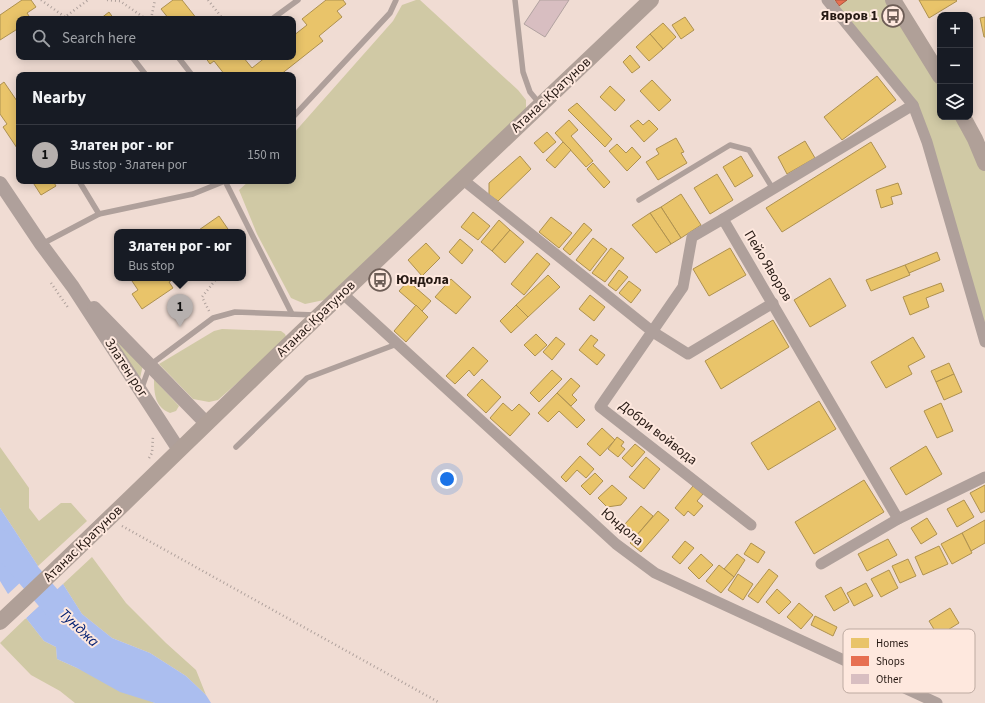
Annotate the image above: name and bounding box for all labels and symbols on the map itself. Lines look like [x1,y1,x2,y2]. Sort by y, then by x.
bus stop icon: Яворов 1 [880,3,906,29]
place label: Яворов 1 [821,6,878,26]
street label: Атанас Кратунов [507,53,595,137]
street label: Пейо Яворов [739,227,797,305]
bus stop icon: Юндола [367,267,393,293]
place label: Юндола [396,270,449,290]
street label: Атанас Кратунов [272,276,360,362]
pin: 1 [167,294,193,327]
street label: Златен рог [99,334,153,402]
street label: Добри войвода [615,396,701,470]
your location [437,469,457,489]
street label: Атанас Кратунов [39,501,127,587]
street label: Юндола [596,503,648,551]
water label: Тунджа [54,604,104,652]
legend [843,629,975,693]
text: Homes [876,636,909,651]
text: Shops [876,654,905,669]
text: Other [876,672,902,687]

